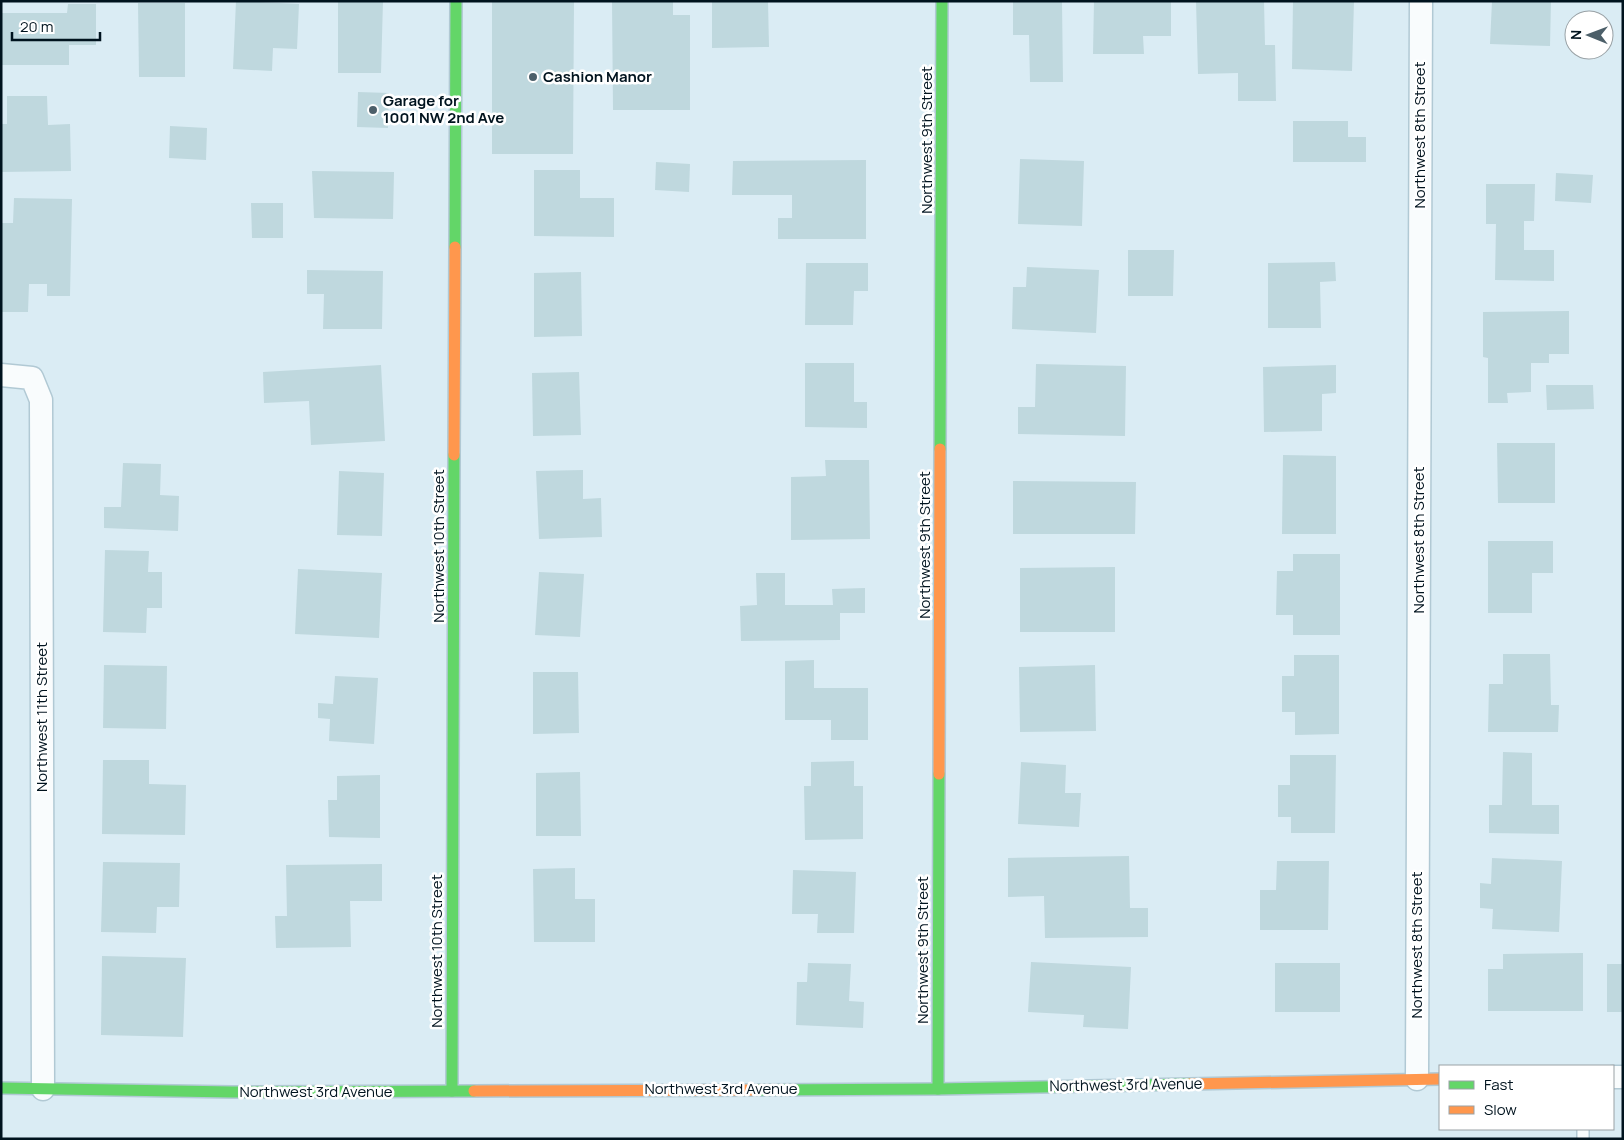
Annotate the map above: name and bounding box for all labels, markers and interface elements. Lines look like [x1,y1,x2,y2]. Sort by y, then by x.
scale bar [12,10,100,42]
north arrow [1564,10,1614,60]
text: 20 m [20,16,53,37]
text: N [1566,30,1585,40]
street label: Northwest 8th Street [1409,61,1430,209]
place label: Cashion Manor [543,66,652,87]
street label: Northwest 9th Street [916,66,937,214]
marker: Cashion Manor [527,71,539,83]
place label: Garage for 1001 NW 2nd Ave [383,90,504,128]
marker: Garage for 1001 NW 2nd Ave [367,104,379,116]
street label: Northwest 8th Street [1408,466,1429,614]
street label: Northwest 10th Street [428,469,449,623]
street label: Northwest 9th Street [914,471,935,619]
street label: Northwest 11th Street [31,642,52,792]
street label: Northwest 8th Street [1406,871,1427,1019]
street label: Northwest 10th Street [426,874,447,1028]
street label: Northwest 9th Street [912,876,933,1024]
legend [1439,1065,1614,1130]
street label: Northwest 3rd Avenue [1049,1073,1203,1096]
text: Fast [1484,1074,1513,1095]
street label: Northwest 3rd Avenue [644,1078,798,1099]
street label: Northwest 3rd Avenue [239,1081,393,1102]
text: Slow [1484,1099,1517,1120]

